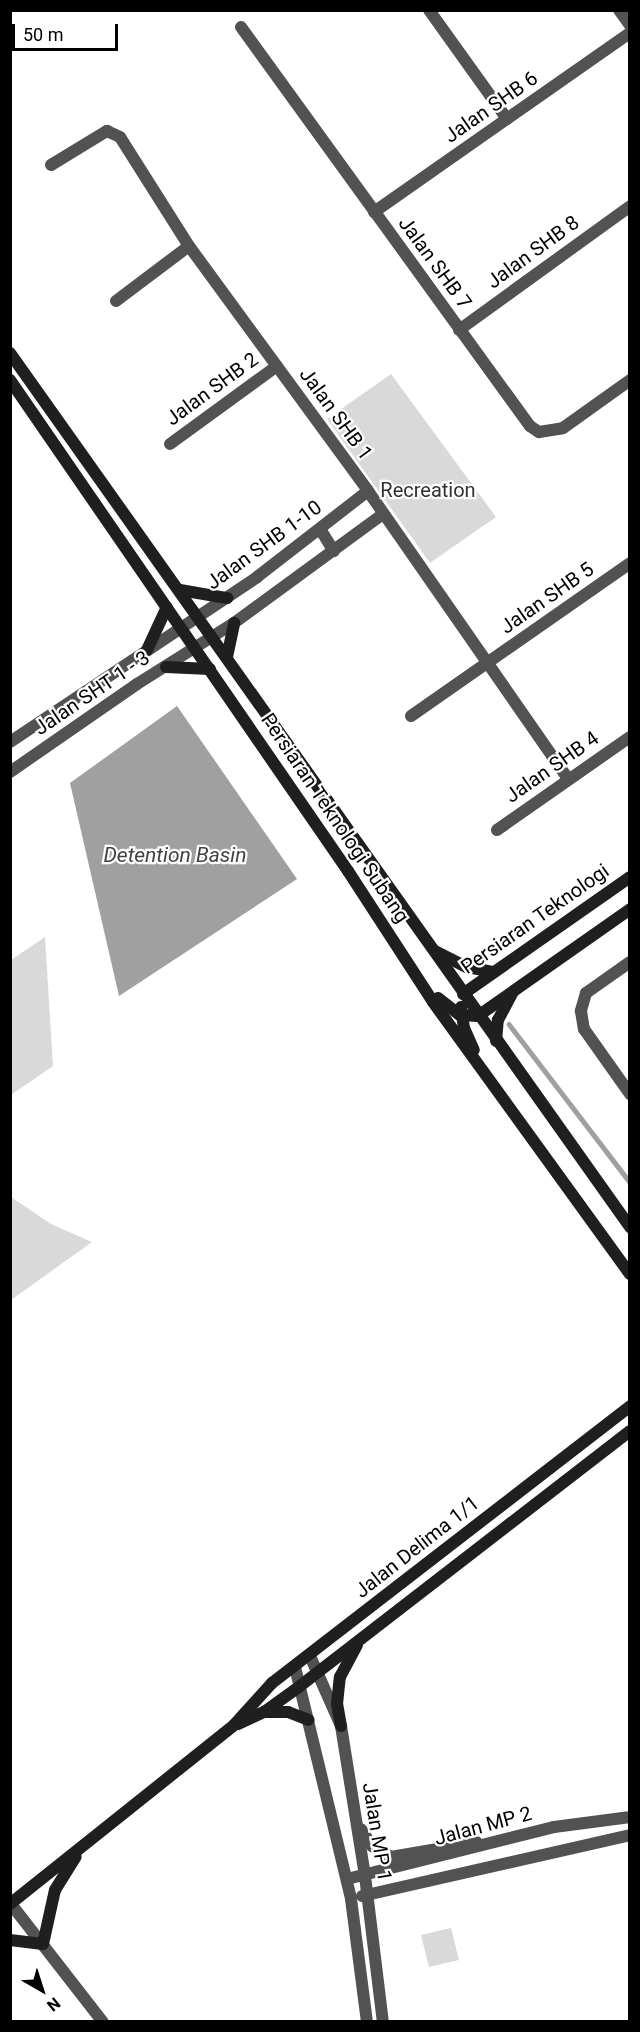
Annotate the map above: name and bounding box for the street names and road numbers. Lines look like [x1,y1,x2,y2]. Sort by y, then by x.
street label: Jalan SHB 6 [440,66,542,148]
street label: Jalan SHB 8 [482,210,584,294]
street label: Jalan SHB 7 [393,212,477,314]
street label: Jalan SHB 2 [161,347,263,431]
street label: Jalan SHB 1 [294,363,378,465]
street label: Jalan SHB 1-10 [202,495,326,595]
street label: Jalan SHB 5 [496,557,598,639]
street label: Jalan SHT 1 - 3 [30,645,154,741]
street label: Persiaran Teknologi Subang [256,708,414,928]
street label: Jalan SHB 4 [501,726,603,808]
street label: Persiaran Teknologi [456,859,614,979]
street label: Jalan Delima 1/1 [350,1491,484,1603]
street label: Jalan MP 1 [357,1781,397,1883]
street label: Jalan MP 2 [432,1801,534,1851]

